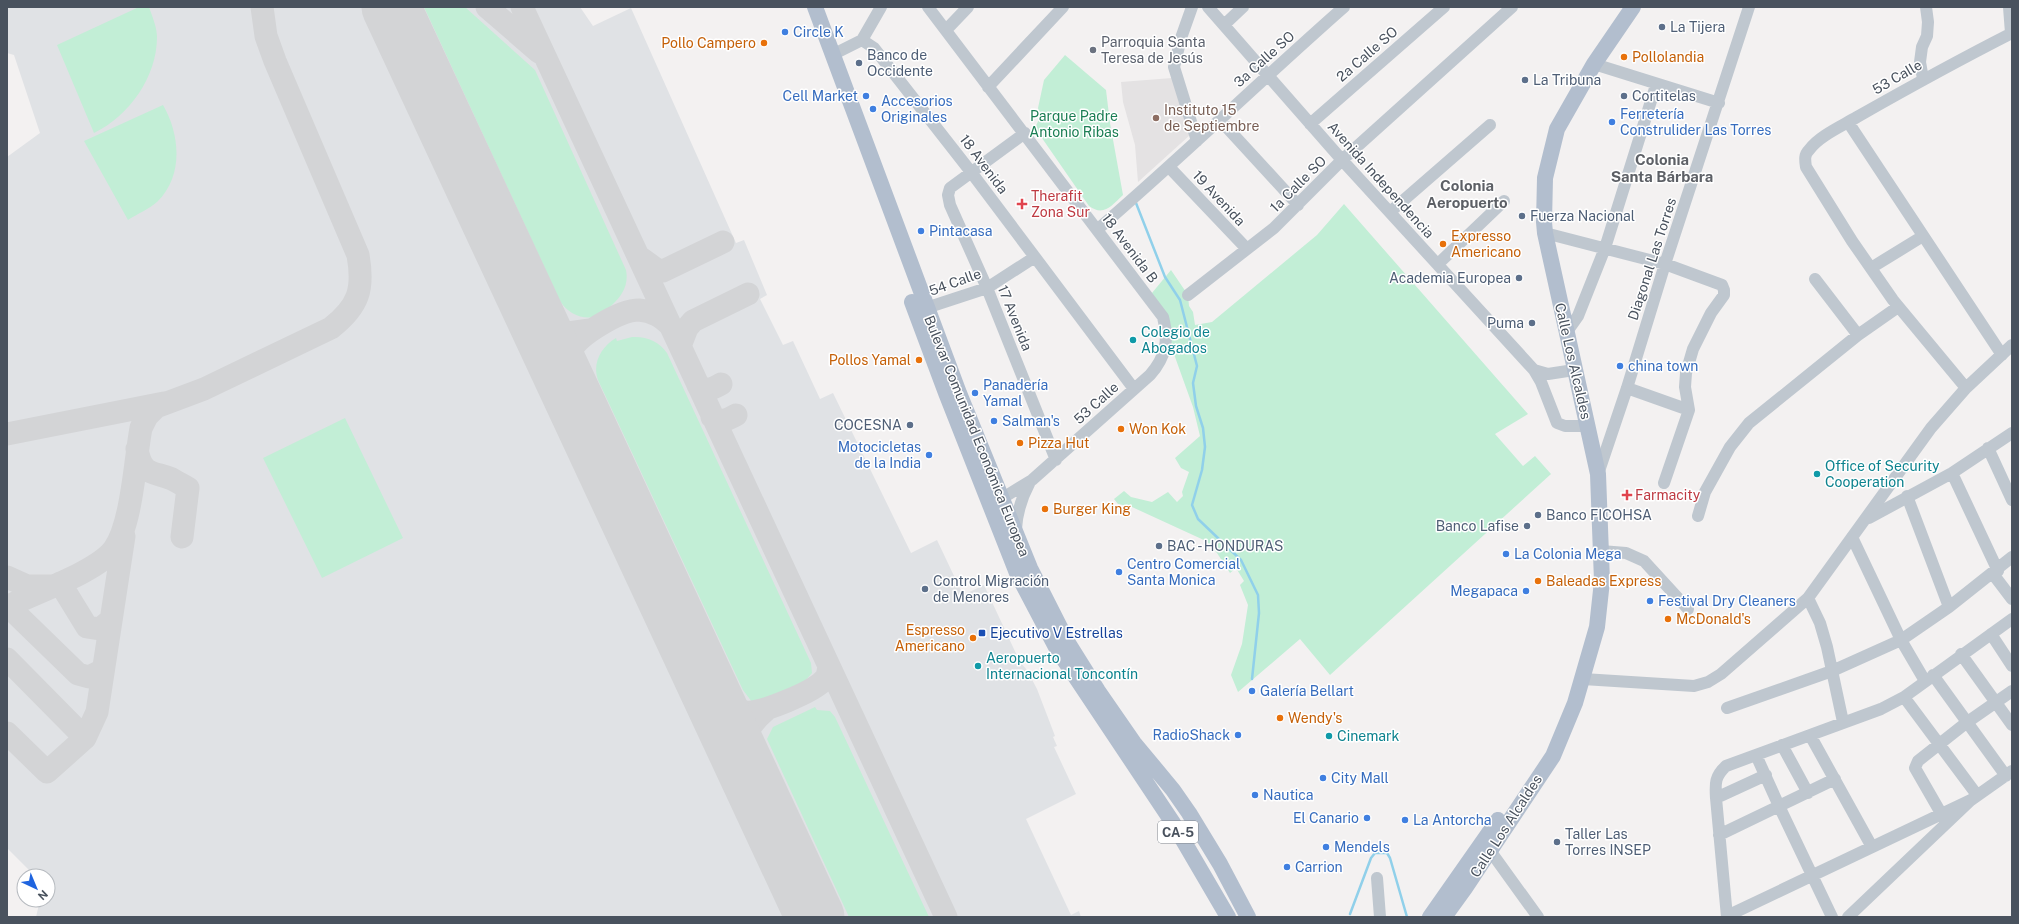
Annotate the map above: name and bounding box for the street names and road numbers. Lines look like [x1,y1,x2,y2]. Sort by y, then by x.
street label: 2a Calle SO [1333,23,1401,85]
street label: 3a Calle SO [1230,28,1298,90]
street label: 53 Calle [1869,56,1925,98]
street label: Avenida Independencia [1325,119,1437,241]
street label: 18 Avenida [957,131,1011,197]
street label: 1a Calle SO [1267,153,1329,215]
street label: 19 Avenida [1189,167,1249,229]
street label: Diagonal Las Torres [1625,196,1679,322]
street label: 18 Avenida B [1099,210,1161,286]
street label: 54 Calle [927,265,983,299]
street label: 17 Avenida [995,283,1035,353]
street label: Calle Los Alcaldes [1552,301,1594,421]
street label: Bulevar Comunidad Económica Europea [921,313,1033,559]
street label: 53 Calle [1070,379,1122,427]
street label: Calle Los Alcaldes [1467,772,1545,880]
road number: CA-5 [1158,821,1198,843]

